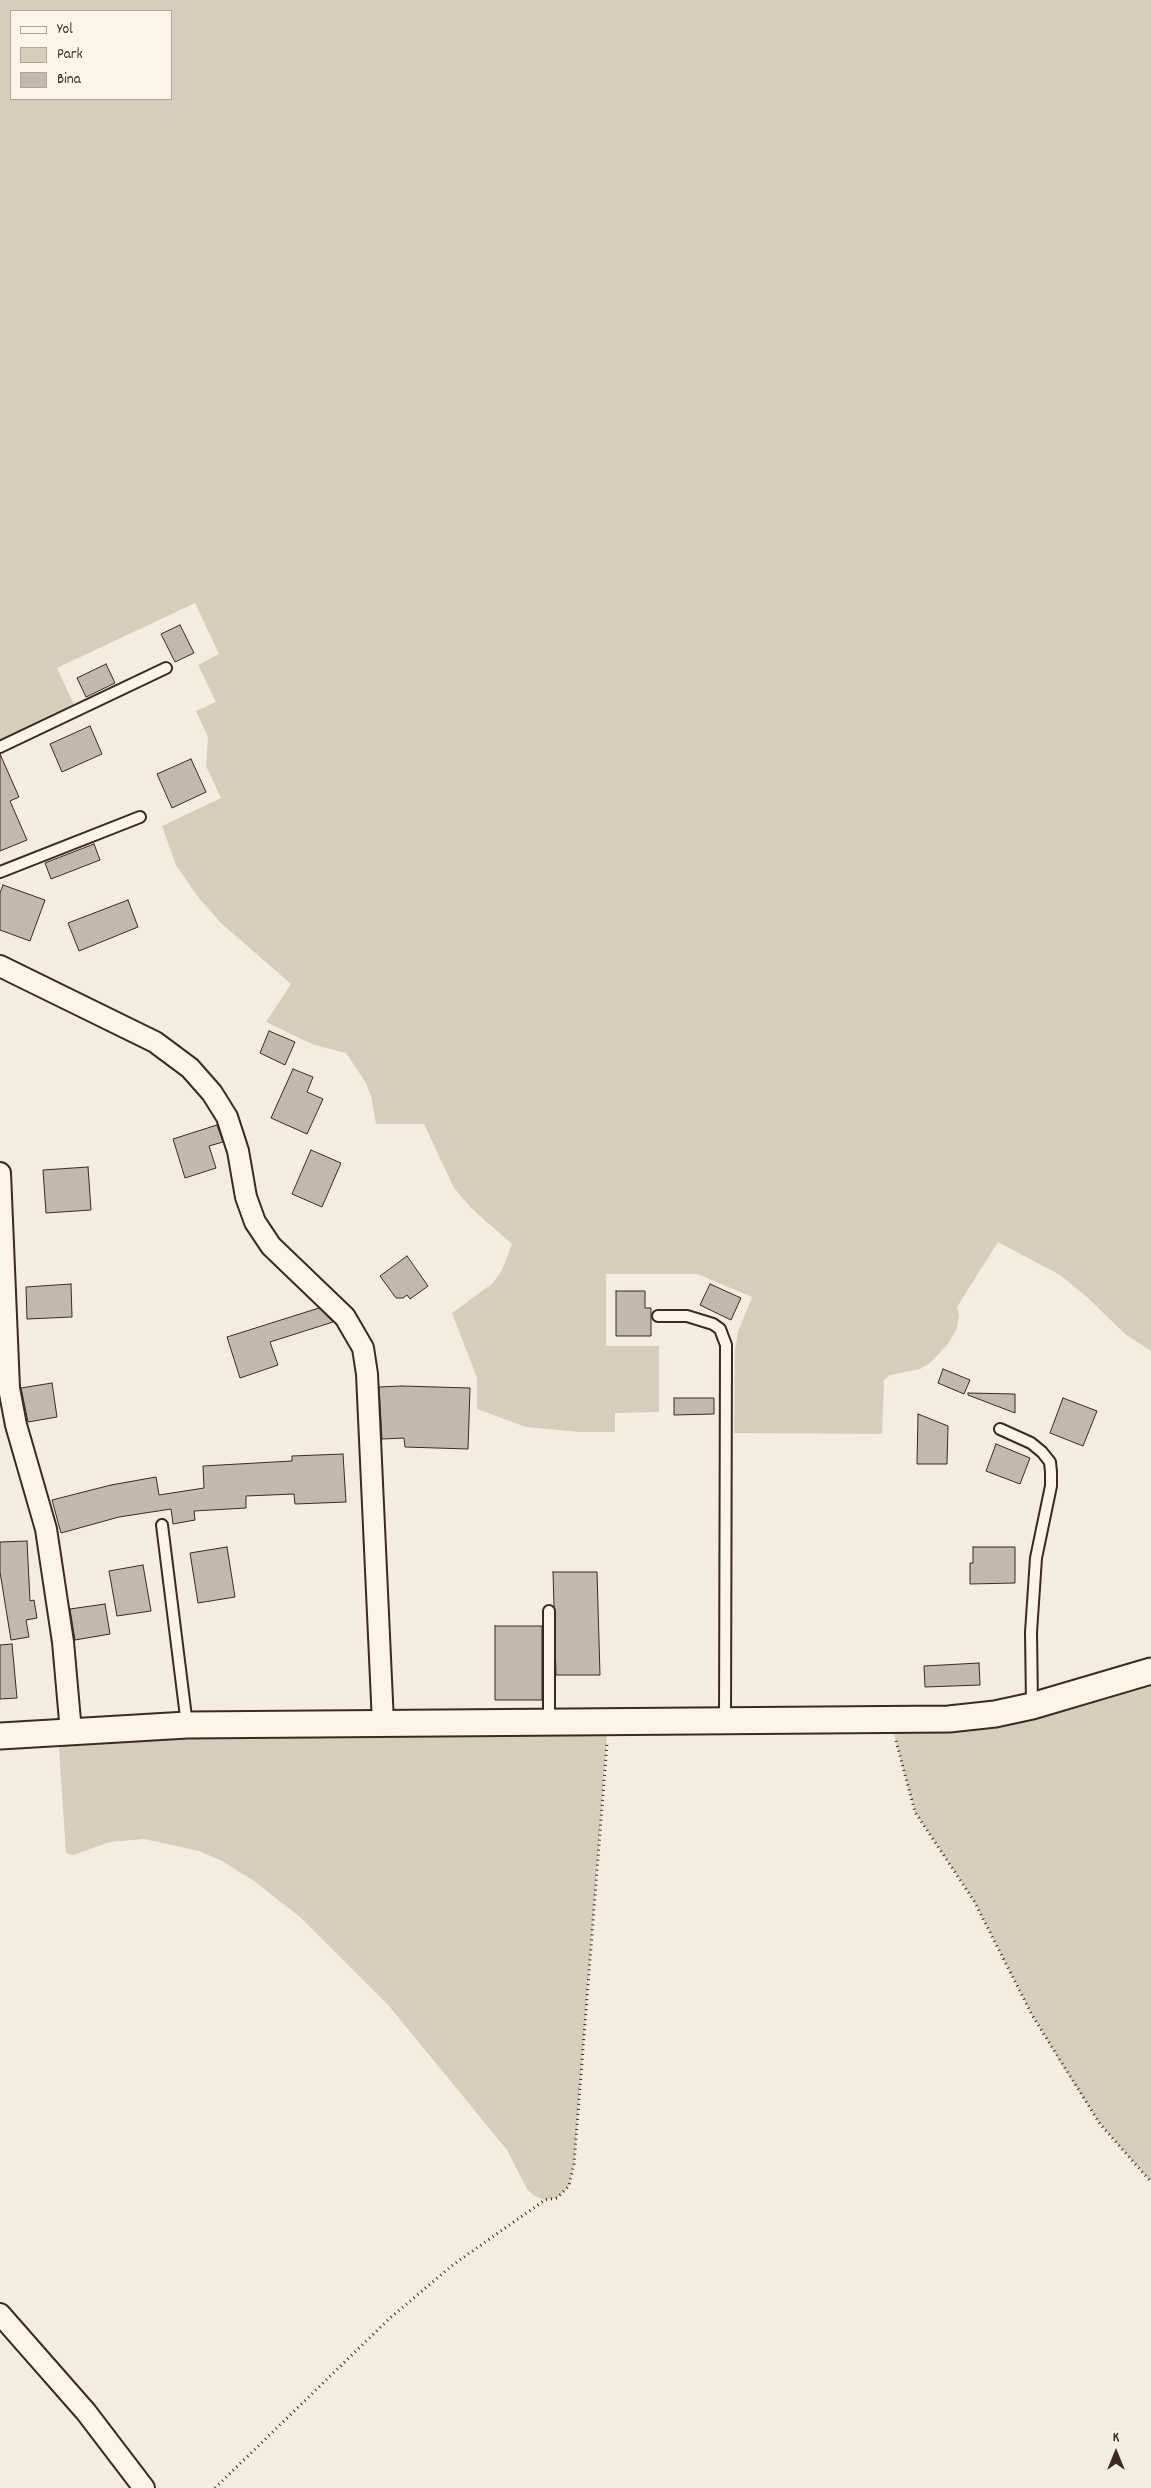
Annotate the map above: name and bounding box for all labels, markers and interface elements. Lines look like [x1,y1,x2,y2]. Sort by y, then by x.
legend [10,10,172,100]
text: Yol [57,19,73,41]
text: Park [57,44,83,66]
text: Bina [57,69,81,91]
north arrow [1091,2428,1141,2478]
text: K [1113,2428,1119,2448]

